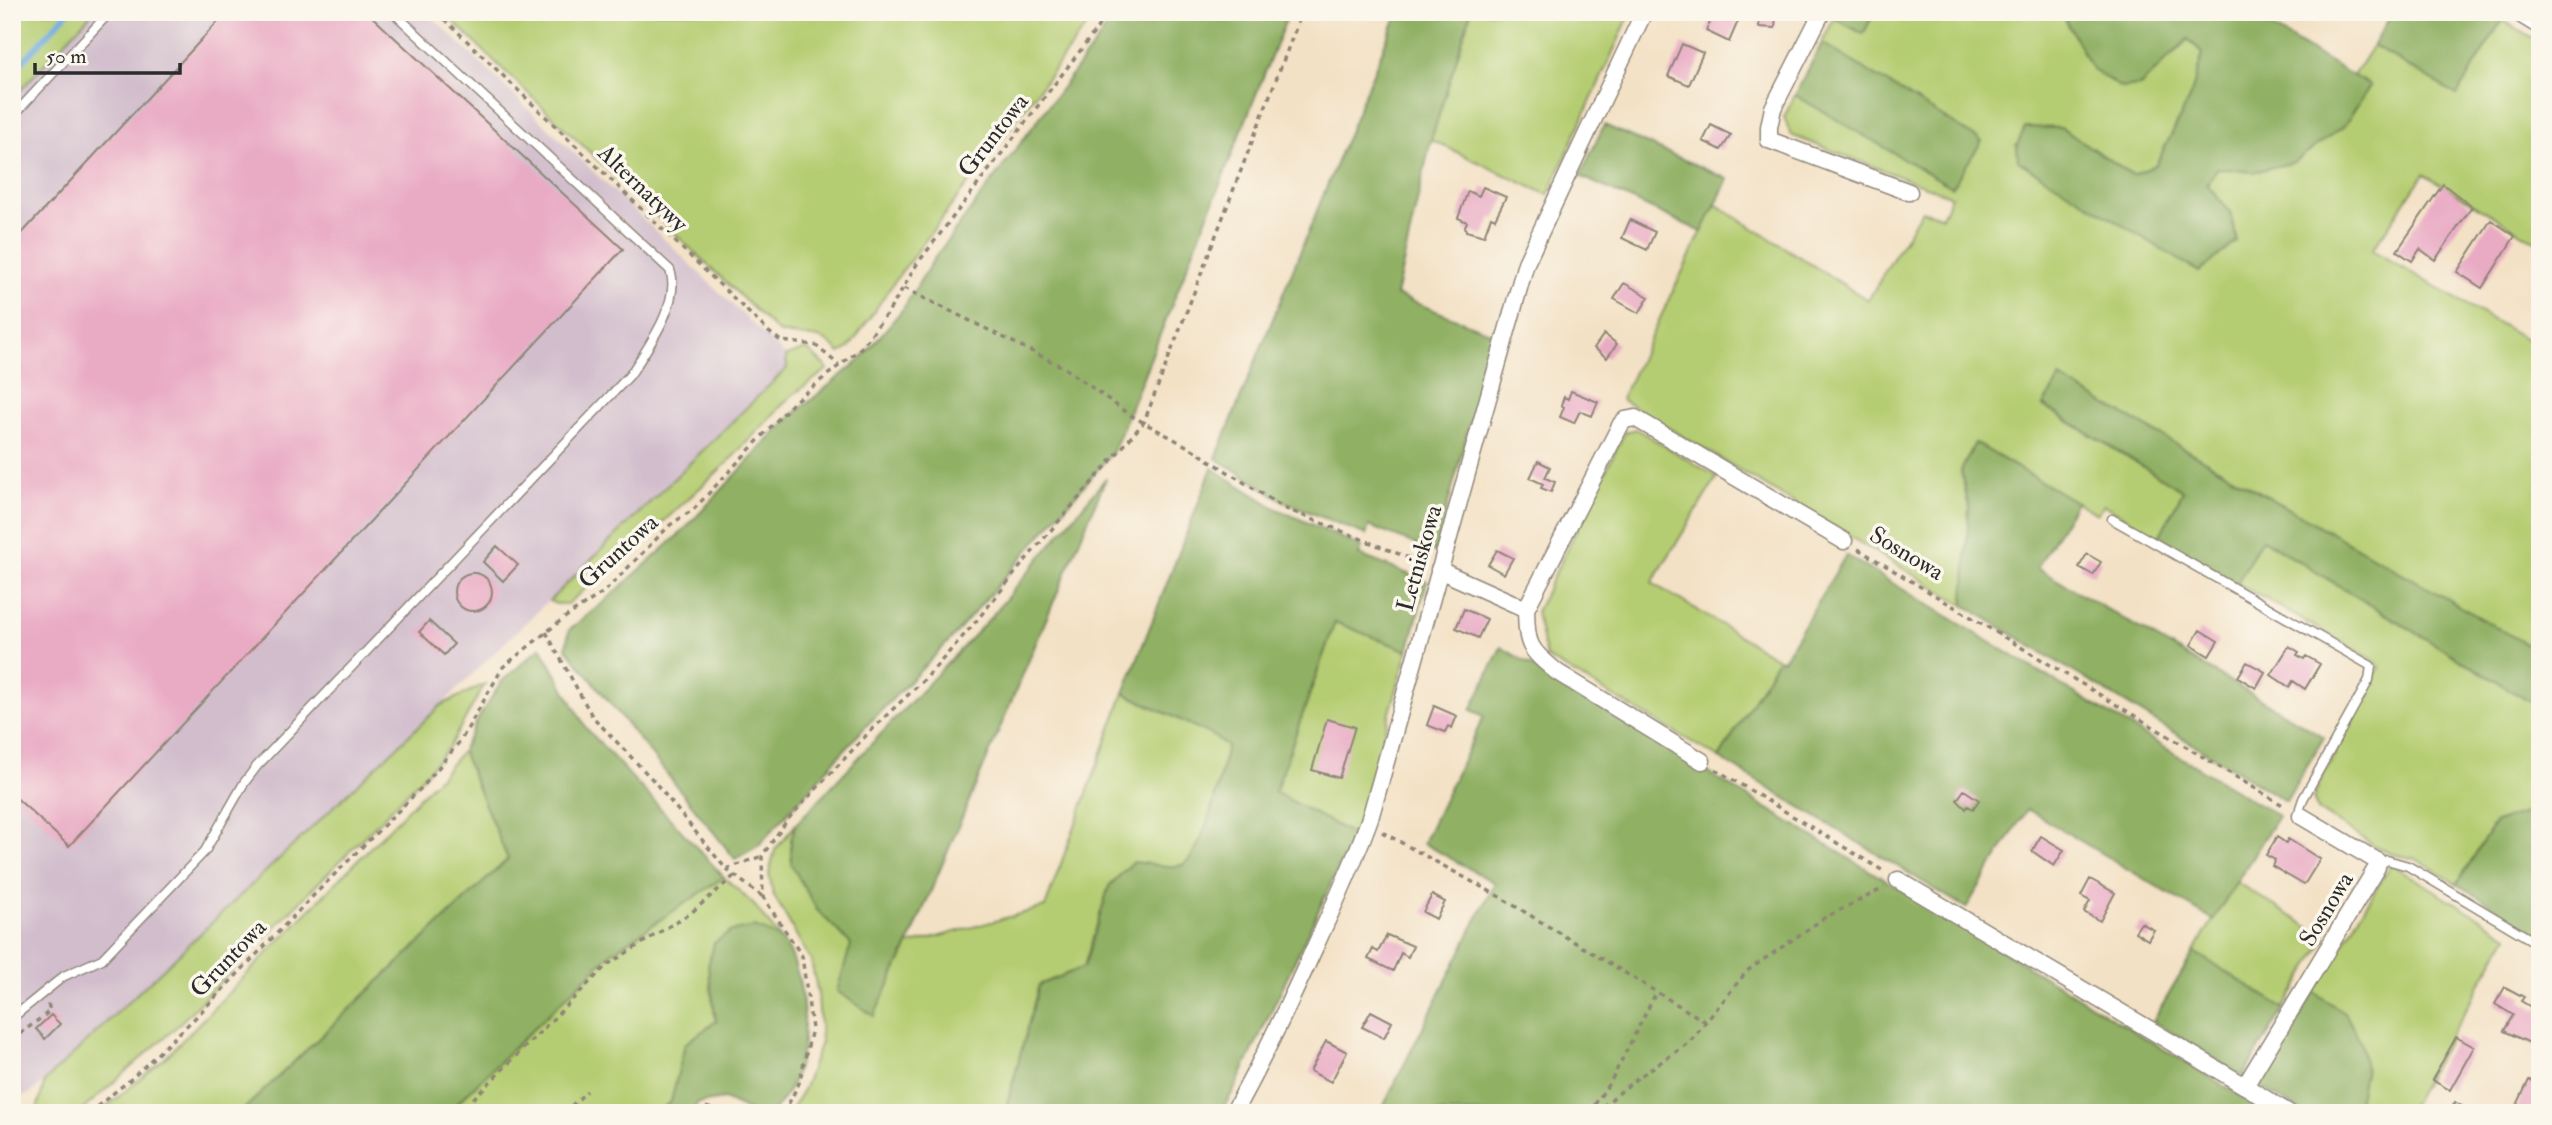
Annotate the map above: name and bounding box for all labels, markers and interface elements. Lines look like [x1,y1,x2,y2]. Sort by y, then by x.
scale bar [35,32,180,76]
text: 50 m [46,43,87,70]
street label: Gruntowa [951,86,1036,183]
street label: Alternatywy [590,137,695,239]
street label: Letniskowa [1390,500,1450,615]
street label: Gruntowa [572,506,666,596]
street label: Sosnowa [1864,519,1951,588]
street label: Sosnowa [2292,865,2361,952]
street label: Gruntowa [183,912,274,1004]

